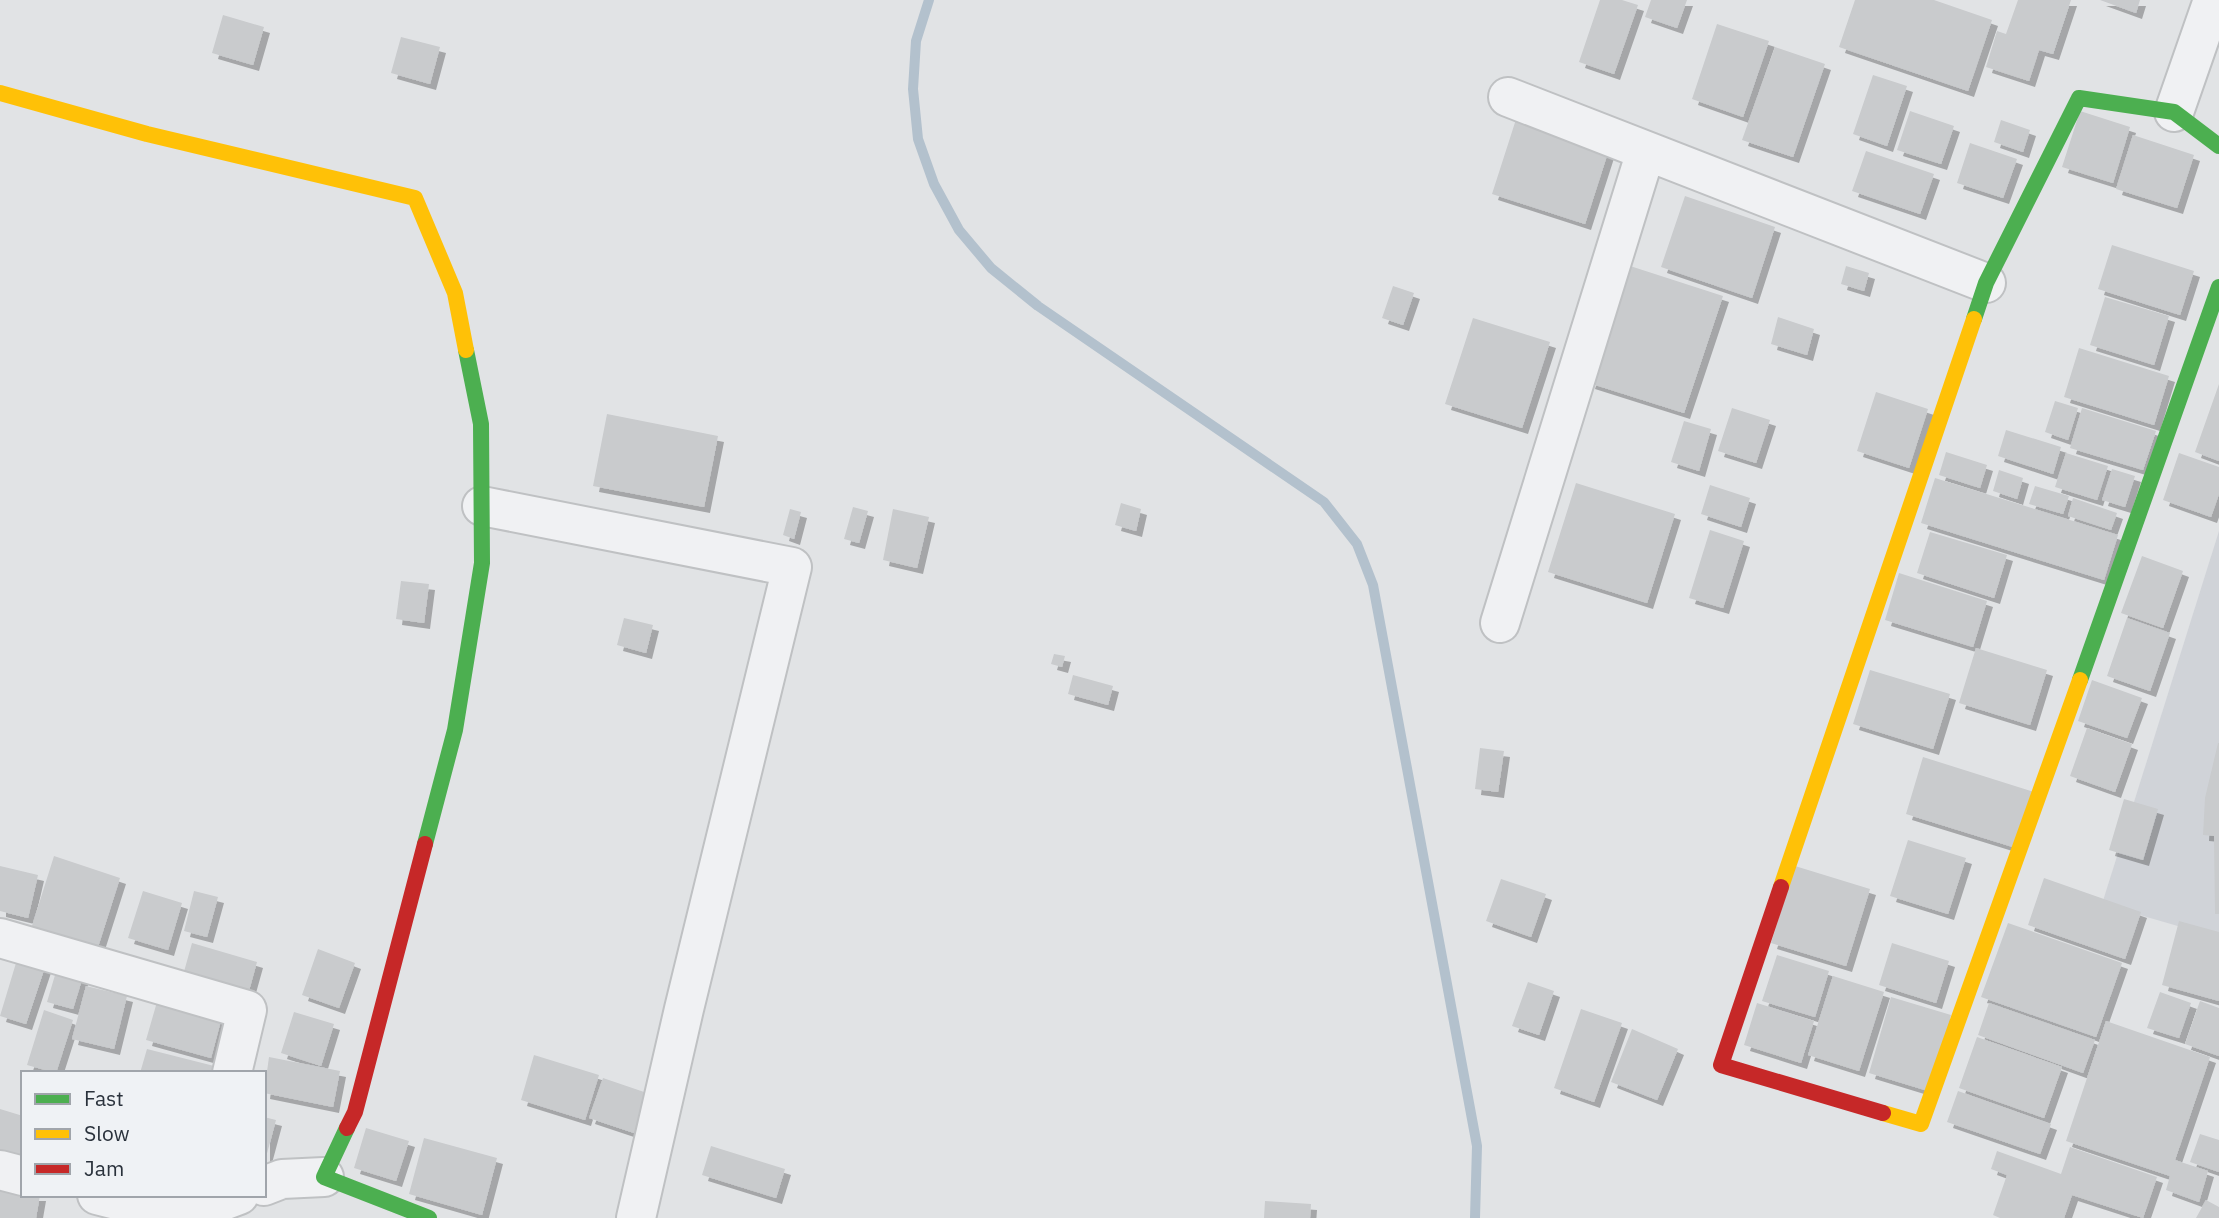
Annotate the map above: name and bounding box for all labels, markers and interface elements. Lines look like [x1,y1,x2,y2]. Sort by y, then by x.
legend [21,1071,266,1197]
text: Fast [84,1084,124,1112]
text: Slow [84,1119,130,1147]
text: Jam [84,1154,124,1182]

